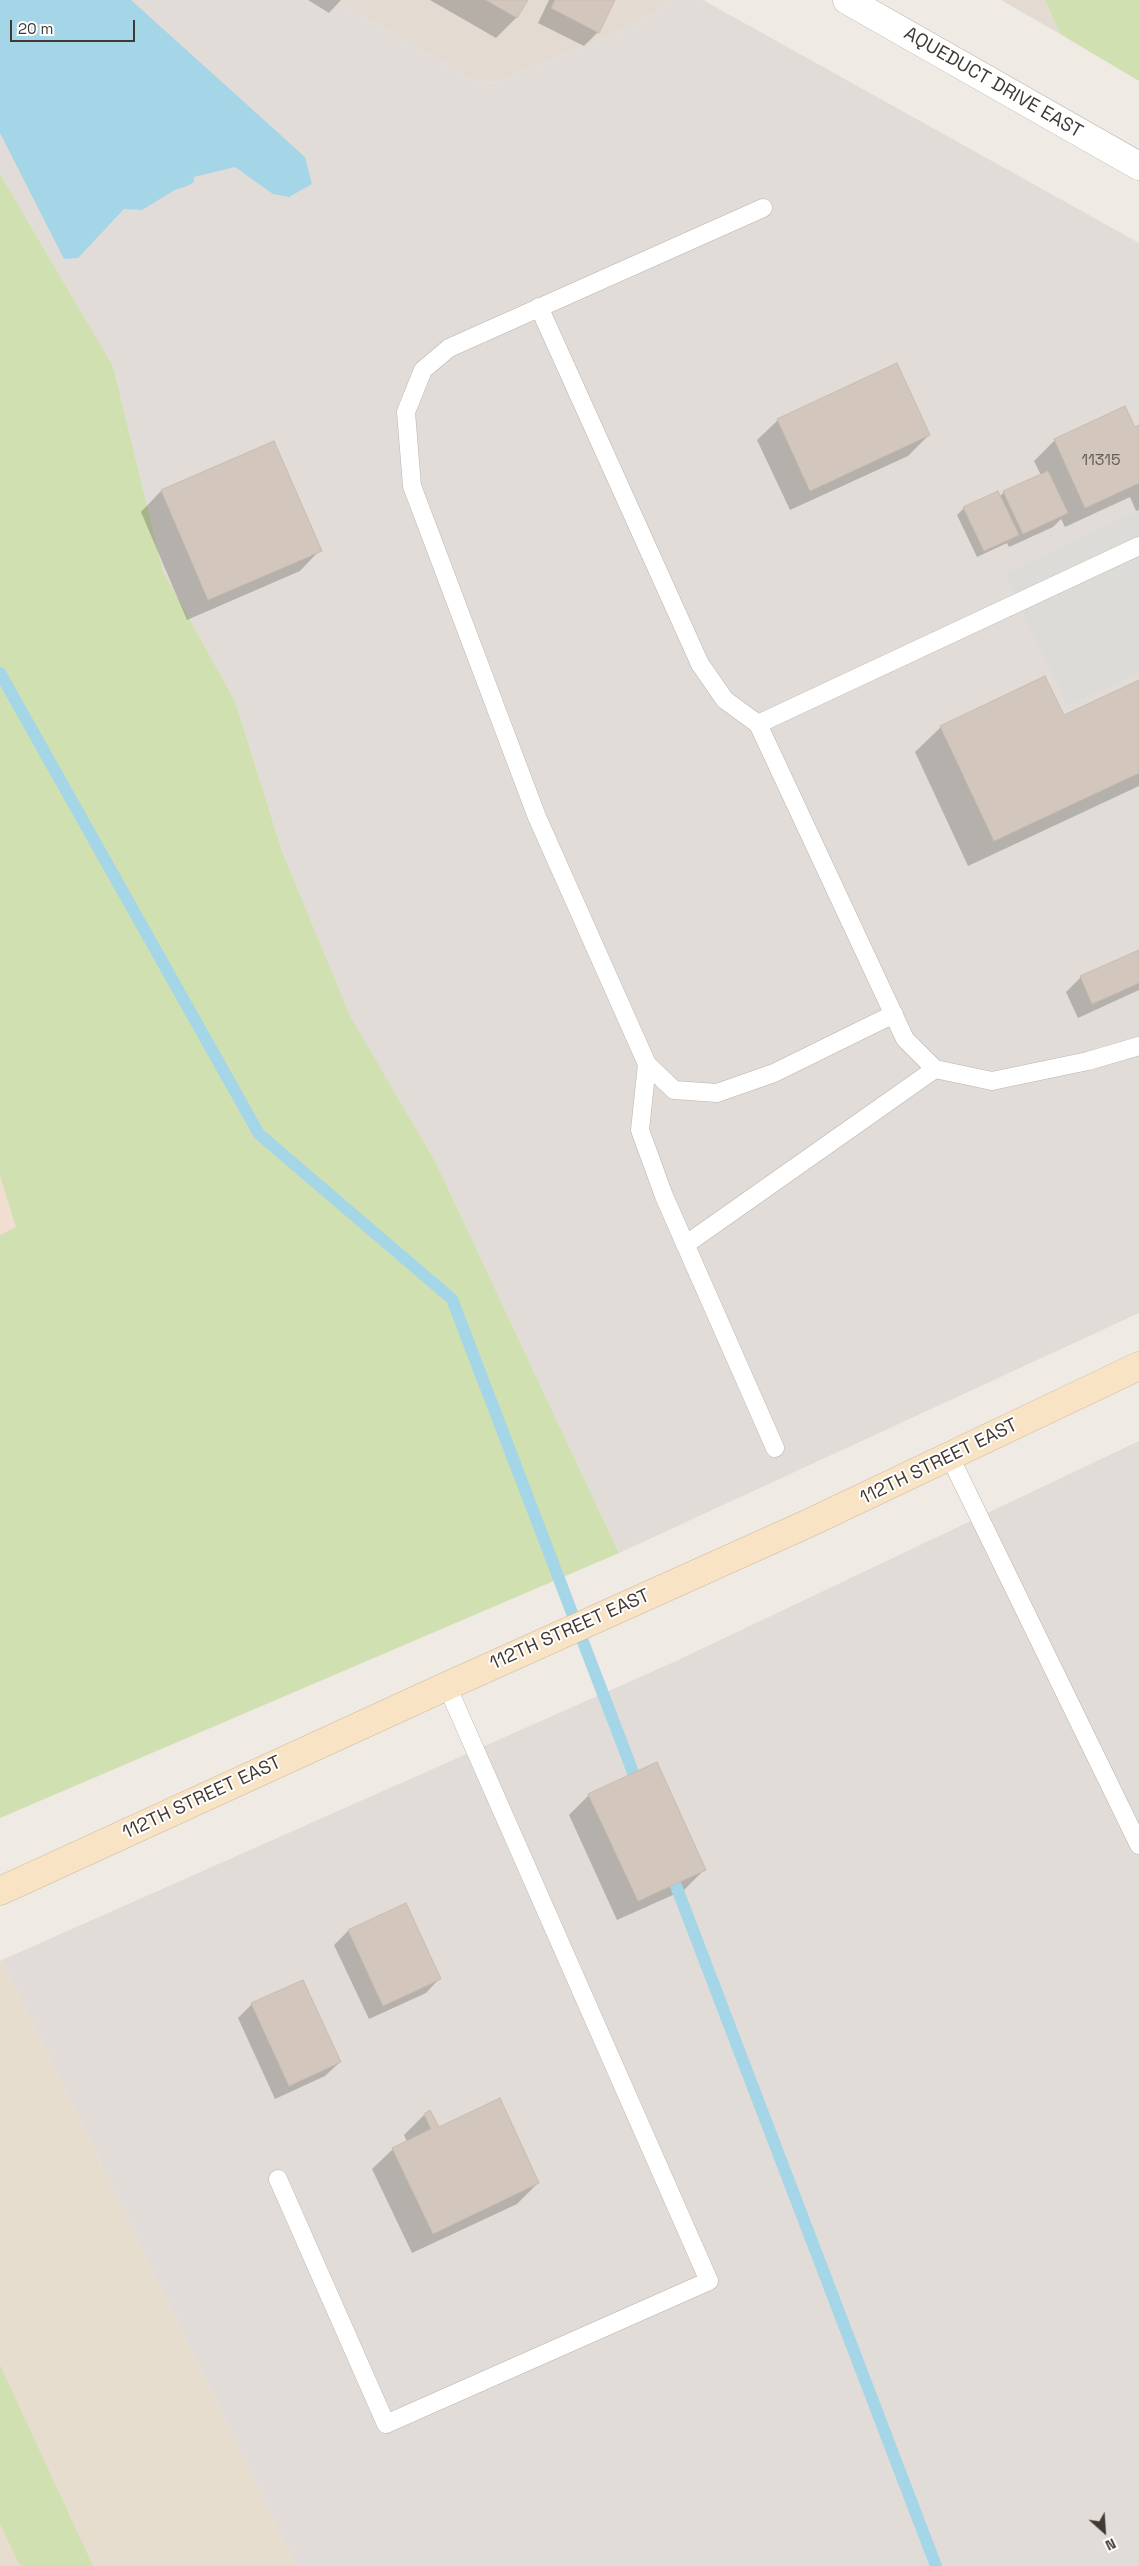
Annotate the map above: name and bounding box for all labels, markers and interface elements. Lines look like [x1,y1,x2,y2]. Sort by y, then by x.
scale bar [12,10,138,42]
text: 20 m [18,19,53,38]
street label: AQUEDUCT DRIVE EAST [900,23,1086,143]
house number: 11315 [1081,451,1121,471]
street label: 112TH STREET EAST [857,1414,1021,1510]
street label: 112TH STREET EAST [487,1585,653,1675]
street label: 112TH STREET EAST [119,1751,285,1845]
north arrow [1079,2506,1129,2556]
text: N [1102,2534,1119,2555]

